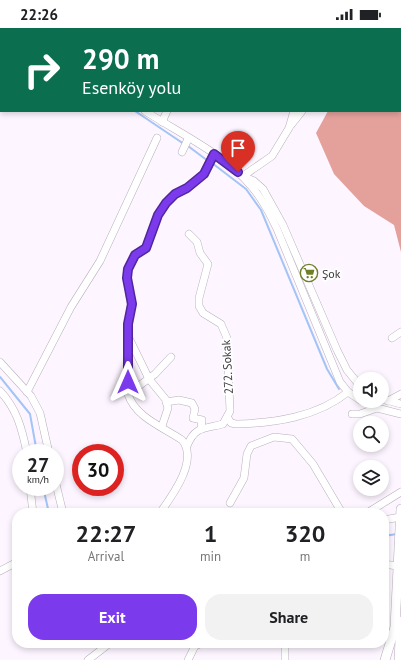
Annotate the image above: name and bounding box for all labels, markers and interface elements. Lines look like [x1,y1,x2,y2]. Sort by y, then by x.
text: 22:26 [20,5,58,24]
text: 290 m [82,40,159,77]
icon: right [16,44,68,96]
text: Esenköy yolu [82,76,181,99]
pin [221,131,255,172]
icon: arrive [227,137,249,159]
supermarket icon: Şok [299,263,319,283]
place label: Şok [322,266,341,281]
street label: 272. Sokak [218,339,236,395]
position arrow [107,361,149,403]
map controls [353,372,389,496]
button: sound [353,372,389,408]
button: search [353,416,389,452]
speed limit sign: 30 [72,444,124,496]
text: 27 [27,452,49,478]
button: layers [353,460,389,496]
text: km/h [27,473,49,486]
text: 22:27 [76,518,136,549]
text: 1 [204,518,217,549]
text: 320 [285,518,325,549]
text: Arrival [88,548,124,565]
text: min [200,548,221,565]
text: m [300,548,310,565]
button: Exit [28,594,197,640]
button: Share [205,594,373,640]

